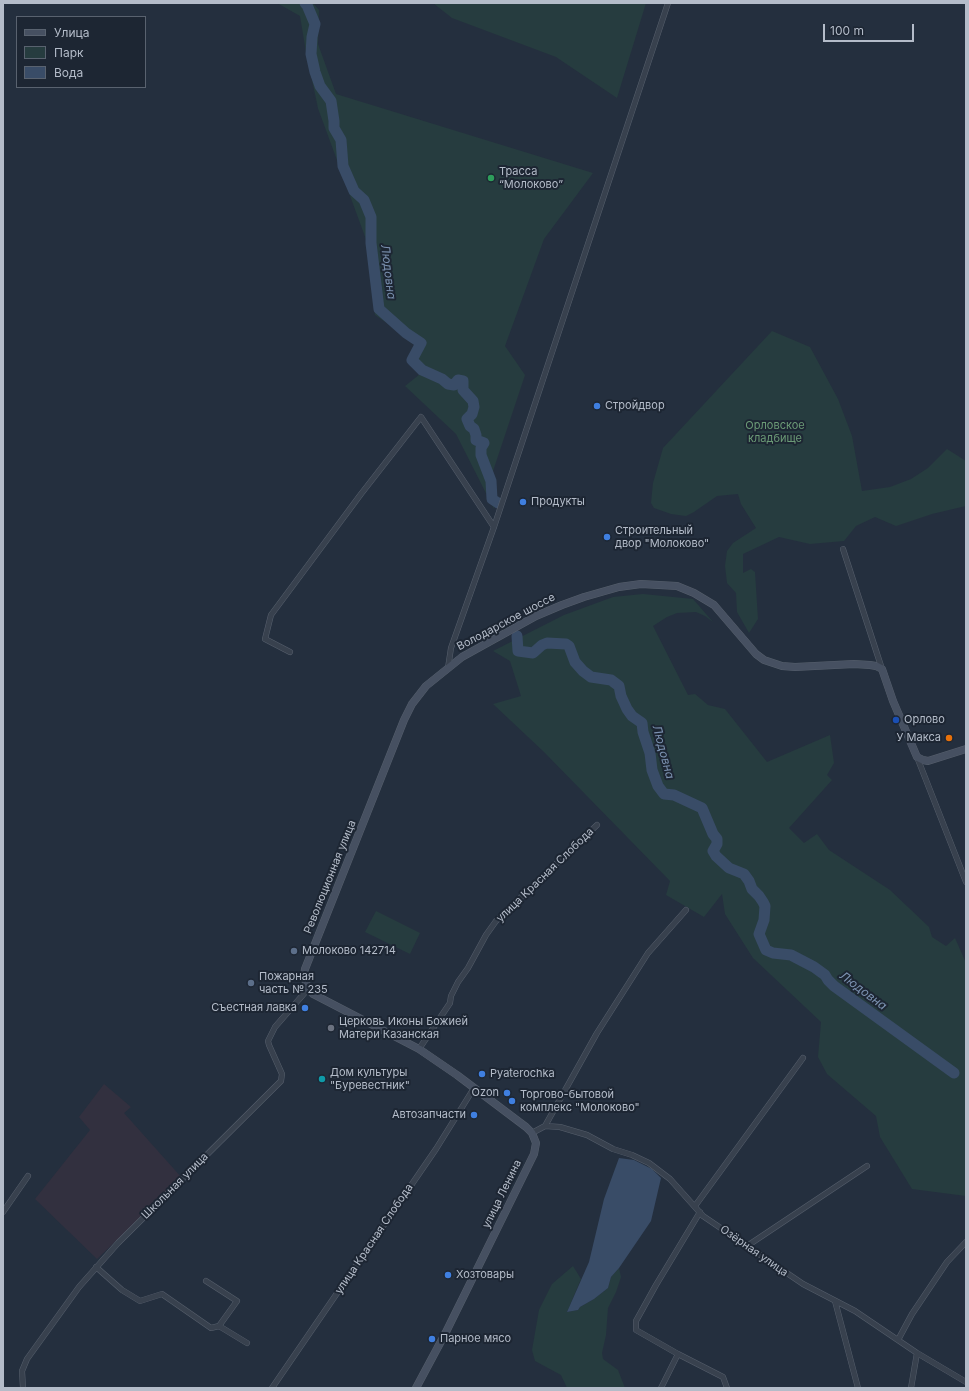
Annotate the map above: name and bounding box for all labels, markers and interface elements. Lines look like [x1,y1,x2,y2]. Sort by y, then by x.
legend [16,16,146,88]
scale bar [825,16,916,42]
text: 100 m [830,23,864,38]
text: Улица [54,25,89,40]
text: Парк [54,45,84,60]
text: Вода [54,65,83,80]
place label: Трасса “Молоково” [499,165,563,191]
marker: Трасса “Молоково” [486,173,496,183]
water label: Людовна [377,244,399,300]
place label: Стройдвор [605,399,665,413]
marker: Стройдвор [592,401,602,411]
park label: Орловское кладбище [745,419,805,445]
place label: Продукты [531,495,585,509]
marker: Продукты [518,497,528,507]
place label: Строительный двор "Молоково" [615,524,709,550]
marker: Строительный двор "Молоково" [602,532,612,542]
street label: Володарское шоссе [455,591,557,653]
place label: Орлово [904,713,945,727]
marker: Орлово [891,715,901,725]
water label: Людовна [649,724,677,780]
place label: У Макса [897,731,941,745]
marker: У Макса [944,733,954,743]
street label: Революционная улица [301,818,359,936]
street label: улица Красная Слобода [494,825,596,925]
place label: Молоково 142714 [302,944,396,958]
marker: Молоково 142714 [289,946,299,956]
water label: Людовна [837,969,889,1013]
place label: Пожарная часть № 235 [259,970,328,996]
marker: Пожарная часть № 235 [246,978,256,988]
place label: Съестная лавка [211,1001,297,1015]
marker: Съестная лавка [300,1003,310,1013]
place label: Церковь Иконы Божией Матери Казанская [339,1015,468,1041]
marker: Церковь Иконы Божией Матери Казанская [326,1023,336,1033]
place label: Дом культуры "Буревестник" [330,1066,410,1092]
place label: Pyaterochka [490,1067,555,1081]
marker: Pyaterochka [477,1069,487,1079]
marker: Дом культуры "Буревестник" [317,1074,327,1084]
place label: Ozon [472,1086,499,1100]
marker: Ozon [502,1088,512,1098]
place label: Торгово-бытовой комплекс "Молоково" [520,1088,640,1114]
marker: Торгово-бытовой комплекс "Молоково" [507,1096,517,1106]
place label: Автозапчасти [392,1108,466,1122]
marker: Автозапчасти [469,1110,479,1120]
street label: Школьная улица [139,1150,211,1222]
street label: улица Ленина [480,1158,524,1230]
street label: улица Красная Слобода [332,1181,416,1297]
street label: Озёрная улица [717,1223,791,1279]
place label: Хозтовары [456,1268,514,1282]
marker: Хозтовары [443,1270,453,1280]
place label: Парное мясо [440,1332,511,1346]
marker: Парное мясо [427,1334,437,1344]

